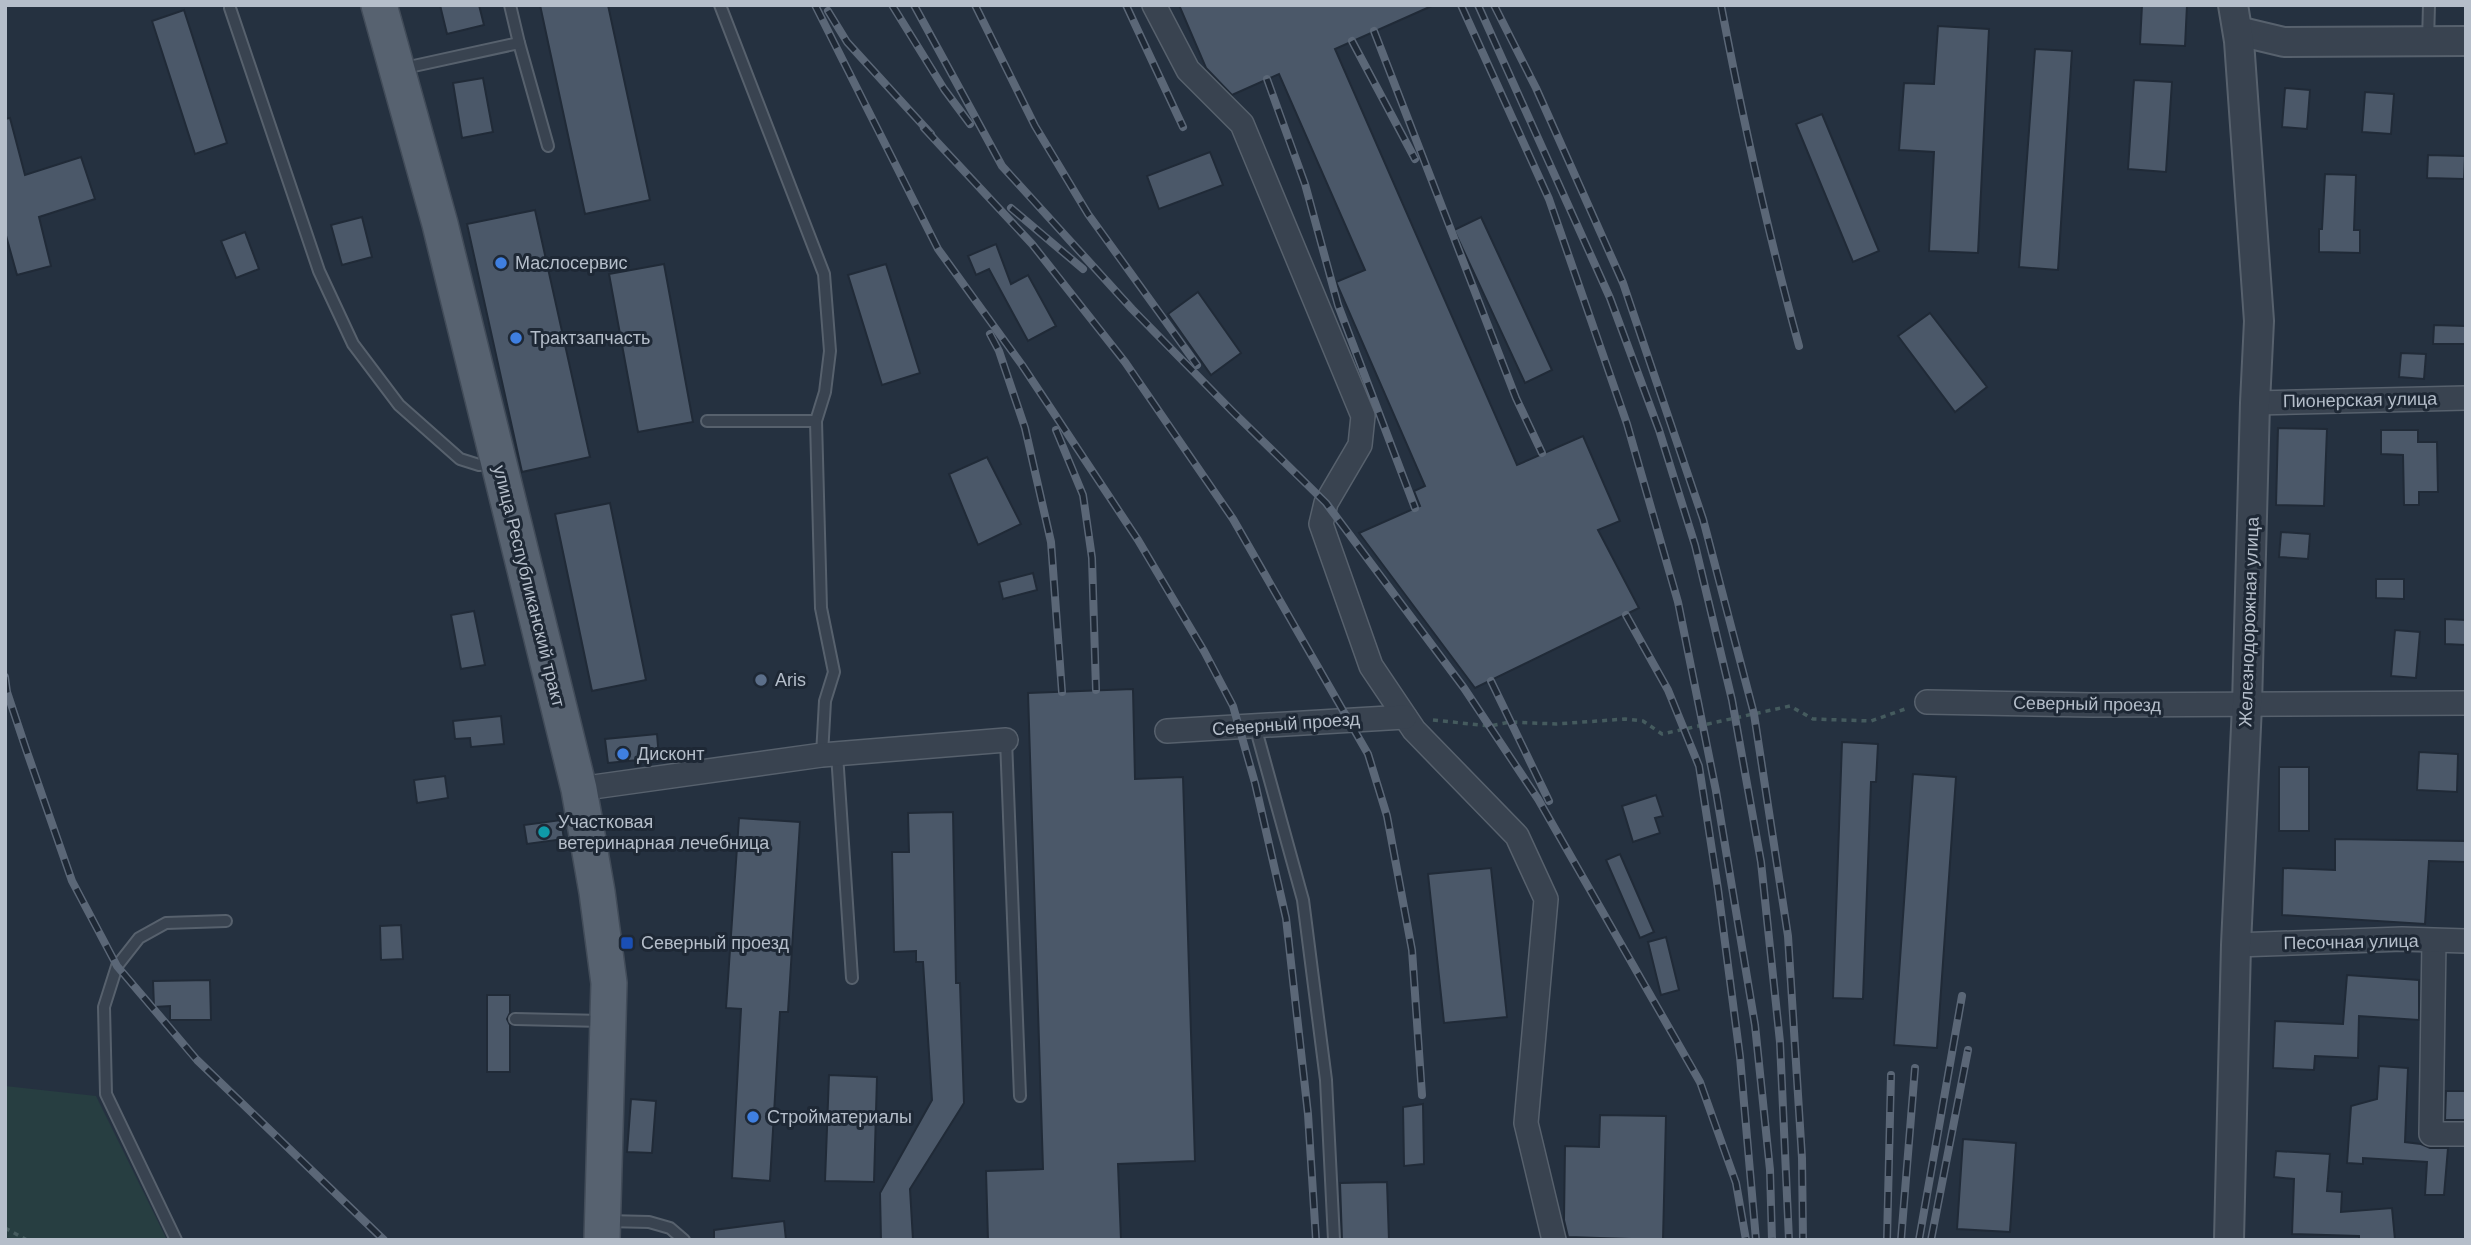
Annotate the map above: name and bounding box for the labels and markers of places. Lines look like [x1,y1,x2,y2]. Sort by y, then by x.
place label: Маслосервис [515,253,628,273]
marker: Маслосервис [493,255,509,271]
place label: Трактзапчасть [530,328,650,348]
marker: Трактзапчасть [508,330,524,346]
place label: Aris [775,670,806,690]
marker: Aris [753,672,769,688]
place label: Дисконт [637,744,705,764]
marker: Дисконт [615,746,631,762]
place label: Участковая ветеринарная лечебница [558,812,770,853]
marker: Участковая ветеринарная лечебница [536,824,552,840]
place label: Северный проезд [641,933,790,953]
marker: Северный проезд [619,935,635,951]
place label: Стройматериалы [767,1107,912,1127]
marker: Стройматериалы [745,1109,761,1125]

